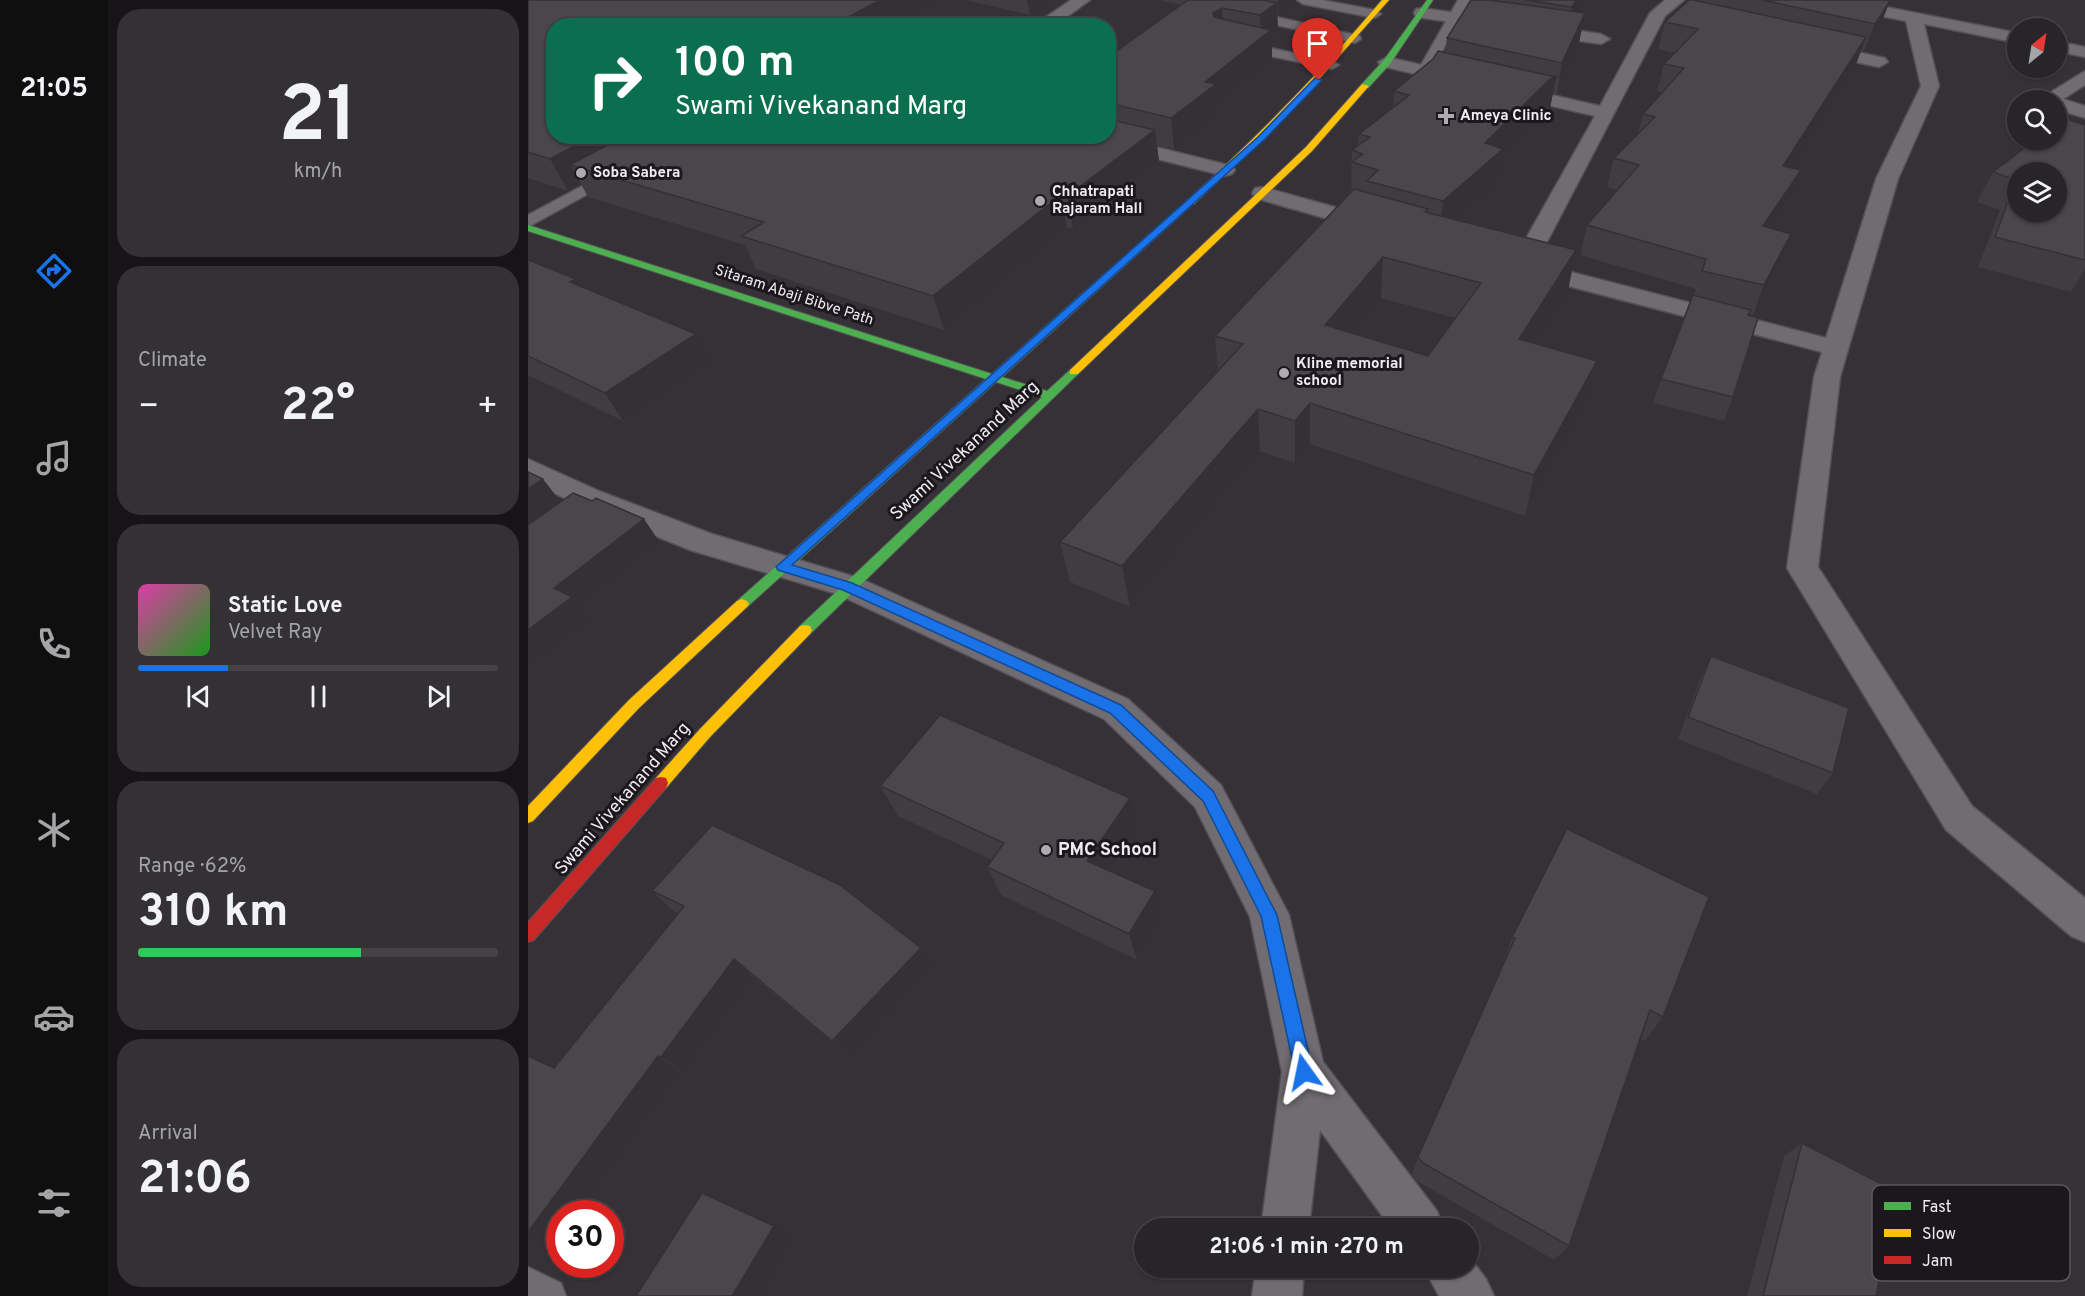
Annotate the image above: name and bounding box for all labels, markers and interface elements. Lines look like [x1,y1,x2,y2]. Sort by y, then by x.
pin [1292,18,1343,80]
north arrow [2007,18,2067,78]
map controls [2007,18,2067,222]
icon: arrive [1301,27,1334,60]
text: 100 m [675,38,794,91]
icon: right [576,42,654,120]
text: 21 [279,70,357,169]
text: 21:05 [20,72,88,106]
text: Swami Vivekanand Marg [675,90,967,124]
button: search [2007,90,2067,150]
marker: Ameya Clinic [1437,107,1455,125]
place label: Ameya Clinic [1460,107,1552,126]
text: km/h [294,159,342,185]
button: layers [2007,162,2067,222]
place label: Soba Sabera [593,164,680,183]
marker: Soba Sabera [574,166,588,180]
place label: Chhatrapati Rajaram Hall [1052,183,1142,219]
marker: Chhatrapati Rajaram Hall [1033,194,1047,208]
icon: directions [33,250,75,292]
street label: Sitaram Abaji Bibve Path [712,261,876,331]
text: Climate [138,348,207,374]
place label: Kline memorial school [1296,355,1403,391]
marker: Kline memorial school [1277,366,1291,380]
street label: Swami Vivekanand Marg [886,376,1044,526]
text: 22° [281,379,355,436]
text: − [138,387,159,429]
text: + [477,387,498,429]
icon: music [33,437,75,479]
text: Static Love [228,593,342,620]
text: Velvet Ray [228,620,322,646]
icon: phone [33,623,75,665]
icon: previous [182,680,215,713]
icon: pause [302,680,335,713]
icon: next [422,680,455,713]
street label: Swami Vivekanand Marg [550,718,696,880]
icon: climate [33,809,75,851]
place label: PMC School [1058,839,1157,862]
marker: PMC School [1039,843,1053,857]
text: Range · 62% [138,854,246,880]
text: 310 km [138,885,288,942]
icon: car [33,996,75,1038]
position arrow [1272,1040,1336,1104]
text: Arrival [138,1121,198,1147]
text: 21:06 [138,1152,252,1209]
icon: filters [33,1182,75,1224]
legend [1872,1185,2070,1281]
text: Fast [1922,1198,1952,1218]
speed limit sign: 30 [546,1200,624,1278]
text: Slow [1922,1225,1956,1245]
text: 21:06 · 1 min · 270 m [1209,1234,1404,1261]
text: Jam [1922,1252,1953,1272]

